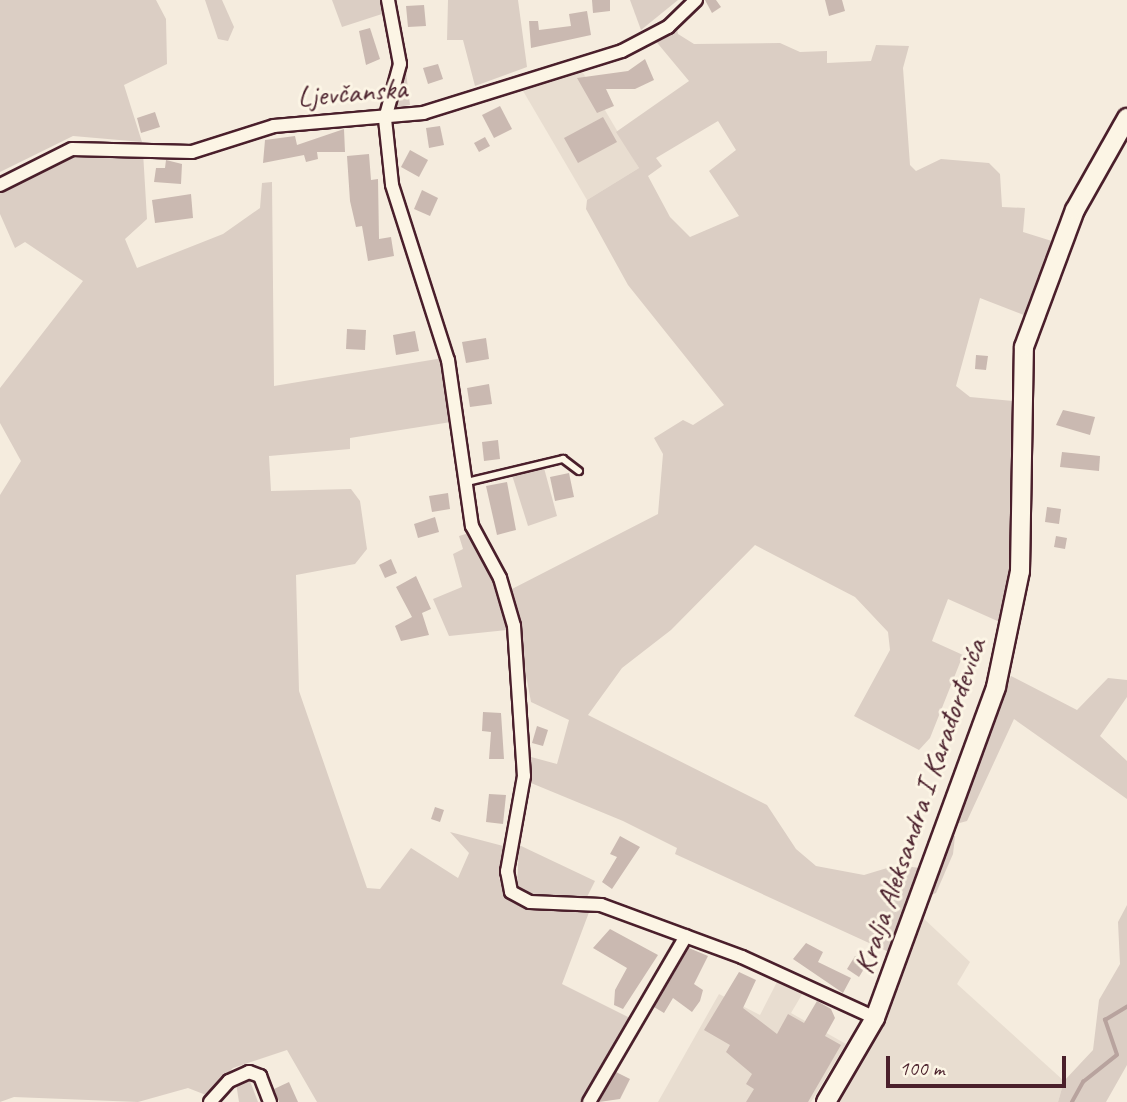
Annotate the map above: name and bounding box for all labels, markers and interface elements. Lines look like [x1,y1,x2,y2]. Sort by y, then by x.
street label: Ljevčanska [296,69,408,115]
street label: Kralja Aleksandra I Karađorđevića [845,634,993,978]
scale bar [889,1042,1069,1086]
text: 100 m [899,1055,944,1081]

